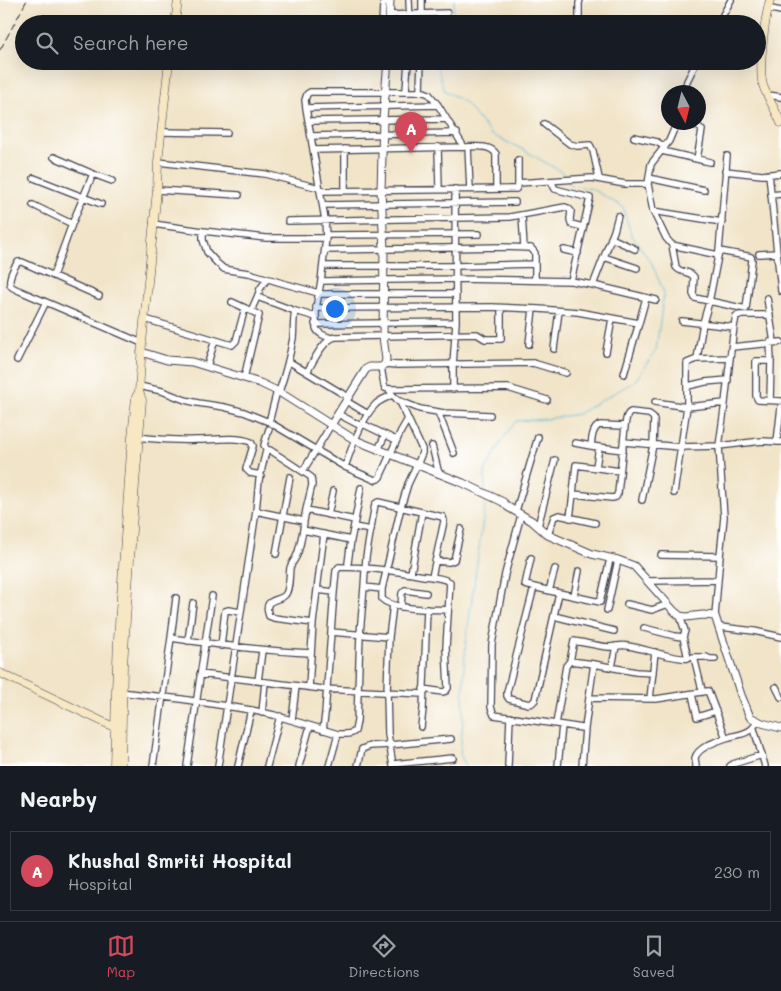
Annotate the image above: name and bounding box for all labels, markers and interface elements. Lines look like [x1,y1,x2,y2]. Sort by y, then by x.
search box [15,15,766,70]
icon: search [33,29,61,57]
text: Search here [73,30,189,55]
north arrow [661,85,706,130]
pin: A [395,112,427,153]
your location [322,296,348,322]
text: Nearby [20,785,97,812]
text: Khushal Smriti Hospital [68,848,292,873]
text: A [31,861,43,882]
text: 230 m [714,861,760,882]
text: Hospital [68,873,132,894]
tab: Map [107,932,135,981]
tab: Directions [348,932,420,981]
tab: Saved [633,932,674,981]

